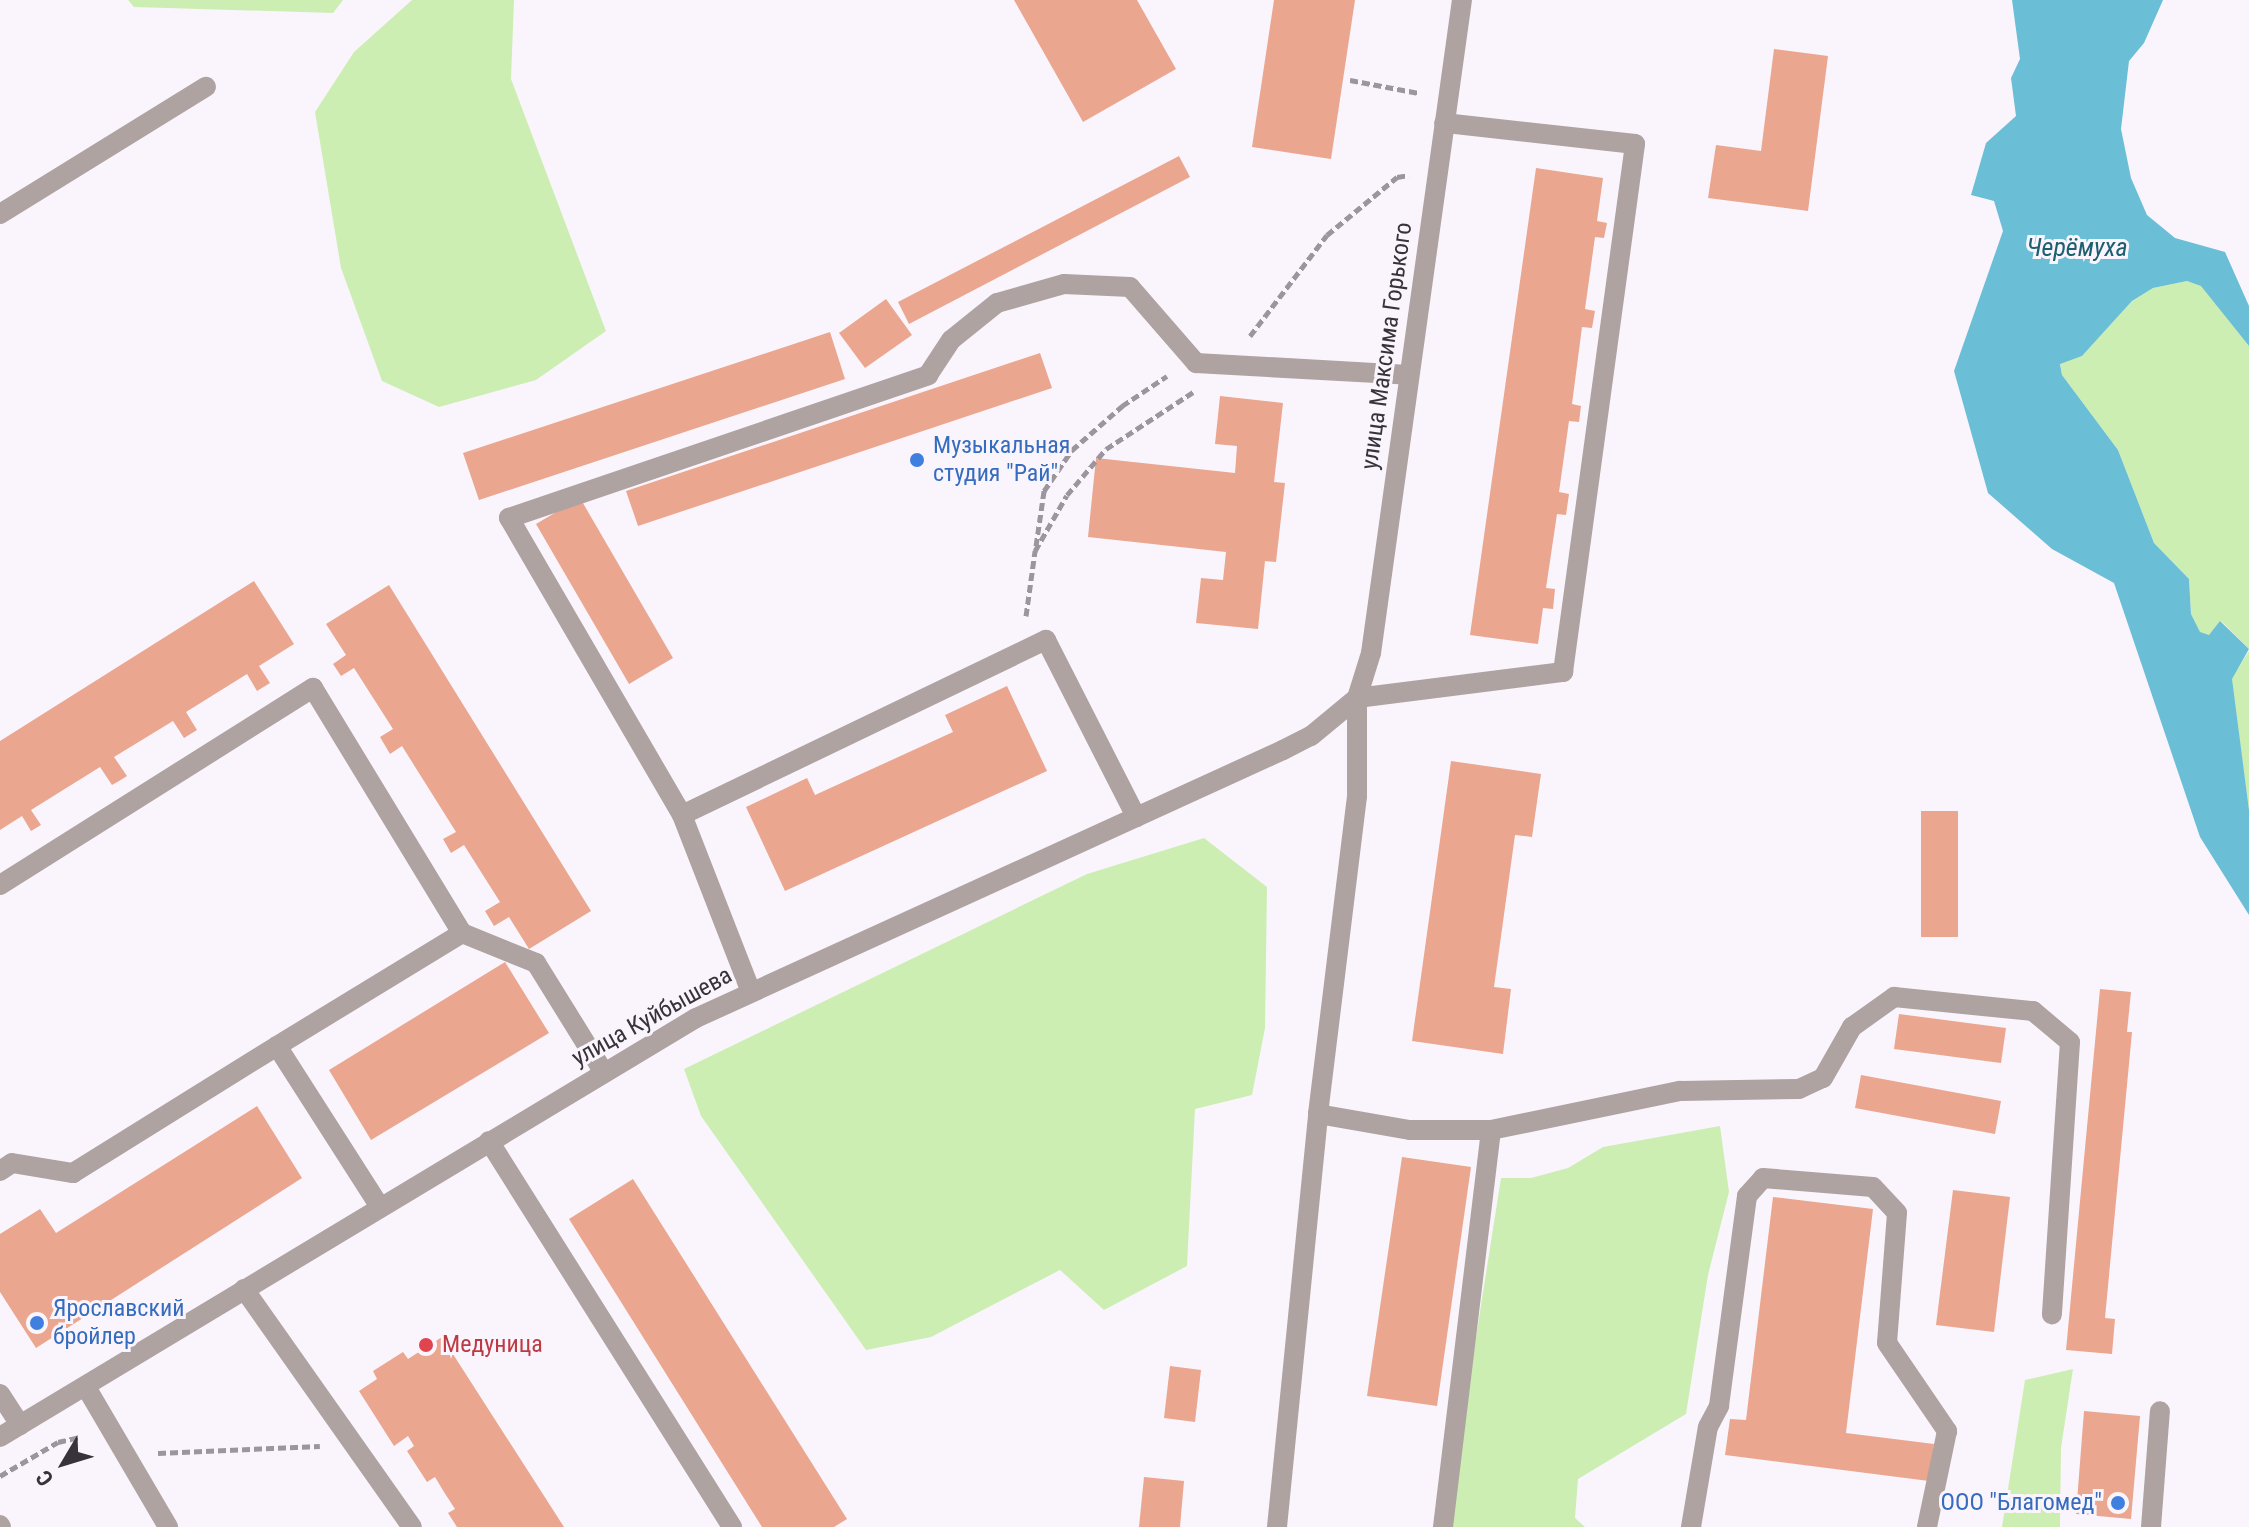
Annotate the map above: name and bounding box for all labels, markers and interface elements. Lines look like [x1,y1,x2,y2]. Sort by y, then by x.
street label: улица Максима Горького [1355,221,1419,471]
water label: Черёмуха [2026,232,2128,264]
place label: Музыкальная студия "Рай" [933,432,1070,488]
marker: Музыкальная студия "Рай" [908,451,926,469]
street label: улица Куйбышева [567,961,737,1073]
place label: Ярославский бройлер [53,1295,184,1351]
marker: Ярославский бройлер [28,1314,46,1332]
place label: Медуница [442,1331,543,1359]
marker: Медуница [417,1336,435,1354]
north arrow [24,1423,104,1503]
text: С [31,1465,58,1491]
place label: ООО "Благомед" [1941,1489,2102,1517]
marker: ООО "Благомед" [2109,1494,2127,1512]

